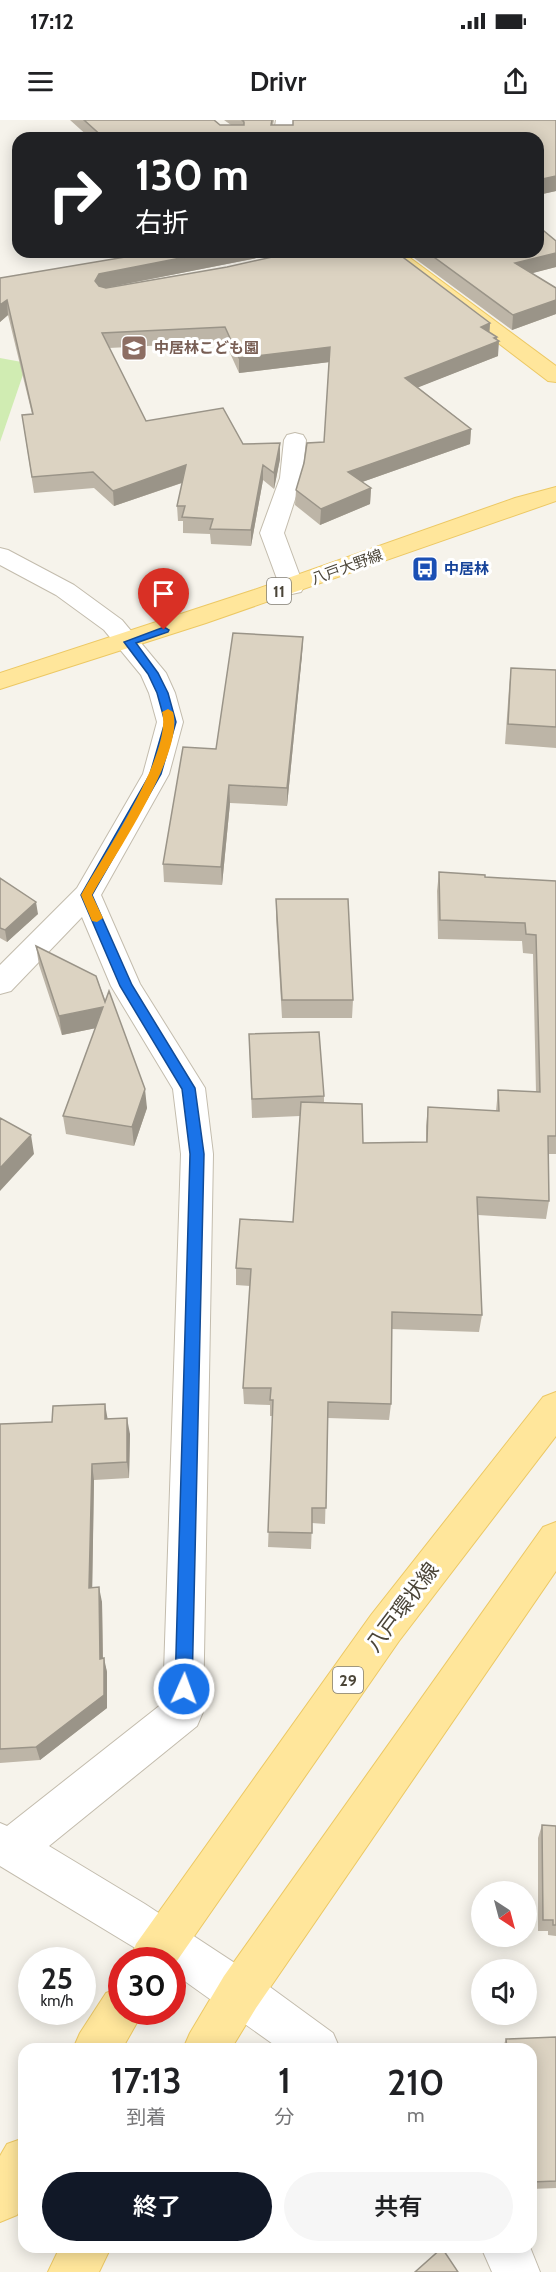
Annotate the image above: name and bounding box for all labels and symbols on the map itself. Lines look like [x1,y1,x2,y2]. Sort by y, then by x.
school or university icon: 中居林こども園 [119,333,149,363]
place label: 中居林こども園 [154,339,259,357]
street label: 八戸大野線 [309,546,385,588]
bus stop icon: 中居林 [410,554,440,584]
place label: 中居林 [444,560,489,578]
pin [138,568,189,630]
road number: 11 [267,578,291,604]
street label: 八戸環状線 [360,1558,444,1656]
position arrow [152,1657,216,1721]
road number: 29 [333,1667,363,1693]
north arrow [471,1881,537,1947]
speed limit sign: 30 [108,1947,186,2025]

